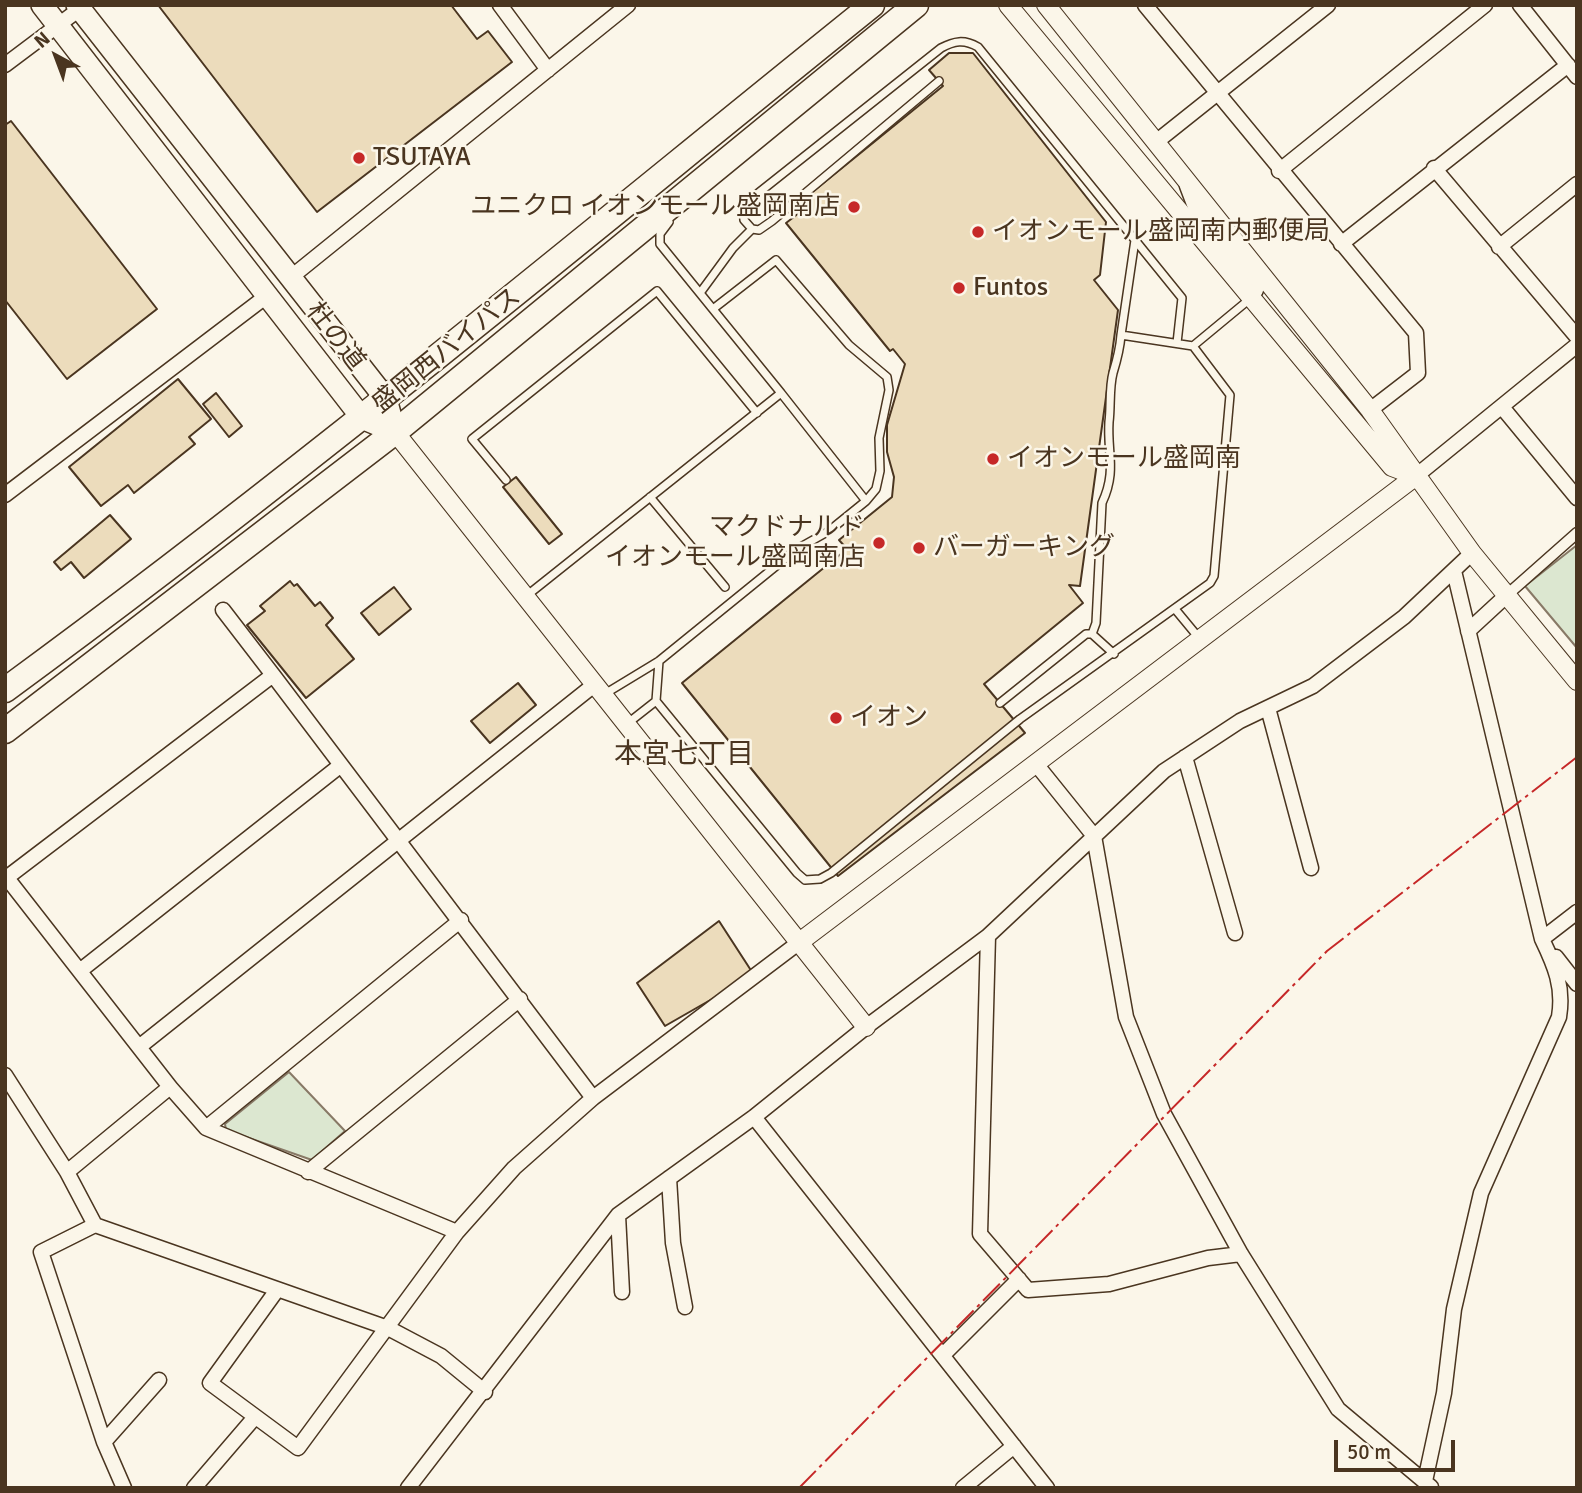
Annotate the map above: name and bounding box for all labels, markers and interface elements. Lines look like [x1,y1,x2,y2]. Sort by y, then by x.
north arrow [21,21,91,91]
text: N [29,27,55,54]
place label: TSUTAYA [373,142,471,174]
marker: TSUTAYA [351,150,367,166]
place label: ユニクロ イオンモール盛岡南店 [470,191,840,223]
marker: ユニクロ イオンモール盛岡南店 [846,199,862,215]
place label: イオンモール盛岡南内郵便局 [992,216,1330,248]
marker: イオンモール盛岡南内郵便局 [970,224,986,240]
place label: Funtos [973,272,1048,304]
marker: Funtos [951,280,967,296]
street label: 盛岡西バイパス [366,282,528,420]
street label: 杜の道 [299,297,371,377]
place label: イオンモール盛岡南 [1007,443,1241,475]
marker: イオンモール盛岡南 [985,451,1001,467]
place label: マクドナルド イオンモール盛岡南店 [605,512,865,574]
place label: バーガーキング [933,532,1115,564]
marker: マクドナルド イオンモール盛岡南店 [871,535,887,551]
marker: バーガーキング [911,540,927,556]
place label: イオン [850,702,928,734]
marker: イオン [828,710,844,726]
district label: 本宮七丁目 [614,739,754,773]
scale bar [1337,1426,1458,1470]
text: 50 m [1347,1439,1391,1465]

